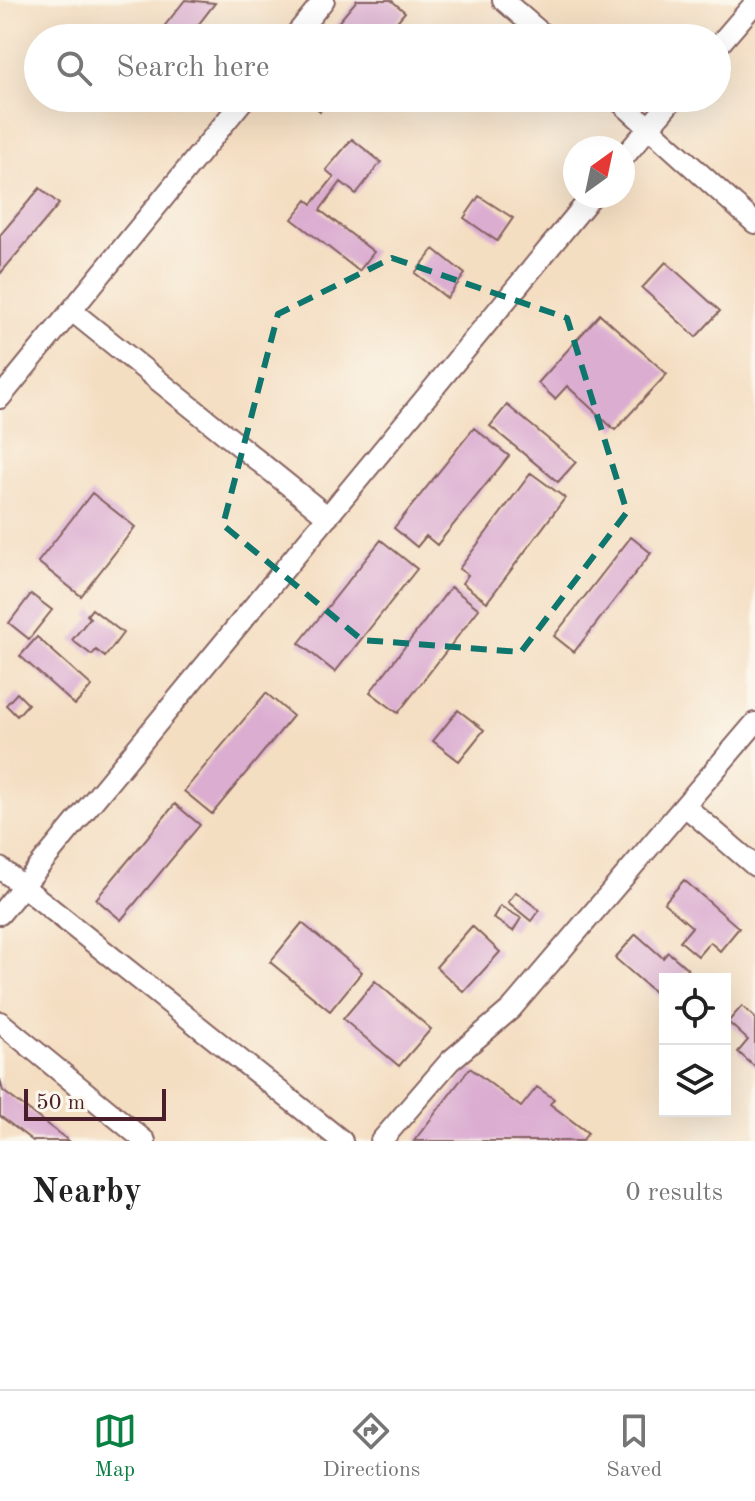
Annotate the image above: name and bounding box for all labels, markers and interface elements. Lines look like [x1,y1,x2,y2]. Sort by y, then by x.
search box [24,24,731,112]
icon: search [52,46,96,90]
text: Search here [116,53,270,83]
north arrow [563,136,635,208]
map controls [659,973,731,1117]
button: locate [659,973,731,1045]
button: layers [659,1045,731,1117]
scale bar [24,1085,166,1121]
text: 50 m [36,1092,85,1114]
text: Nearby [32,1176,142,1210]
text: 0 results [625,1180,723,1206]
tab: Map [93,1409,137,1484]
tab: Directions [323,1409,420,1484]
tab: Saved [606,1409,662,1484]

